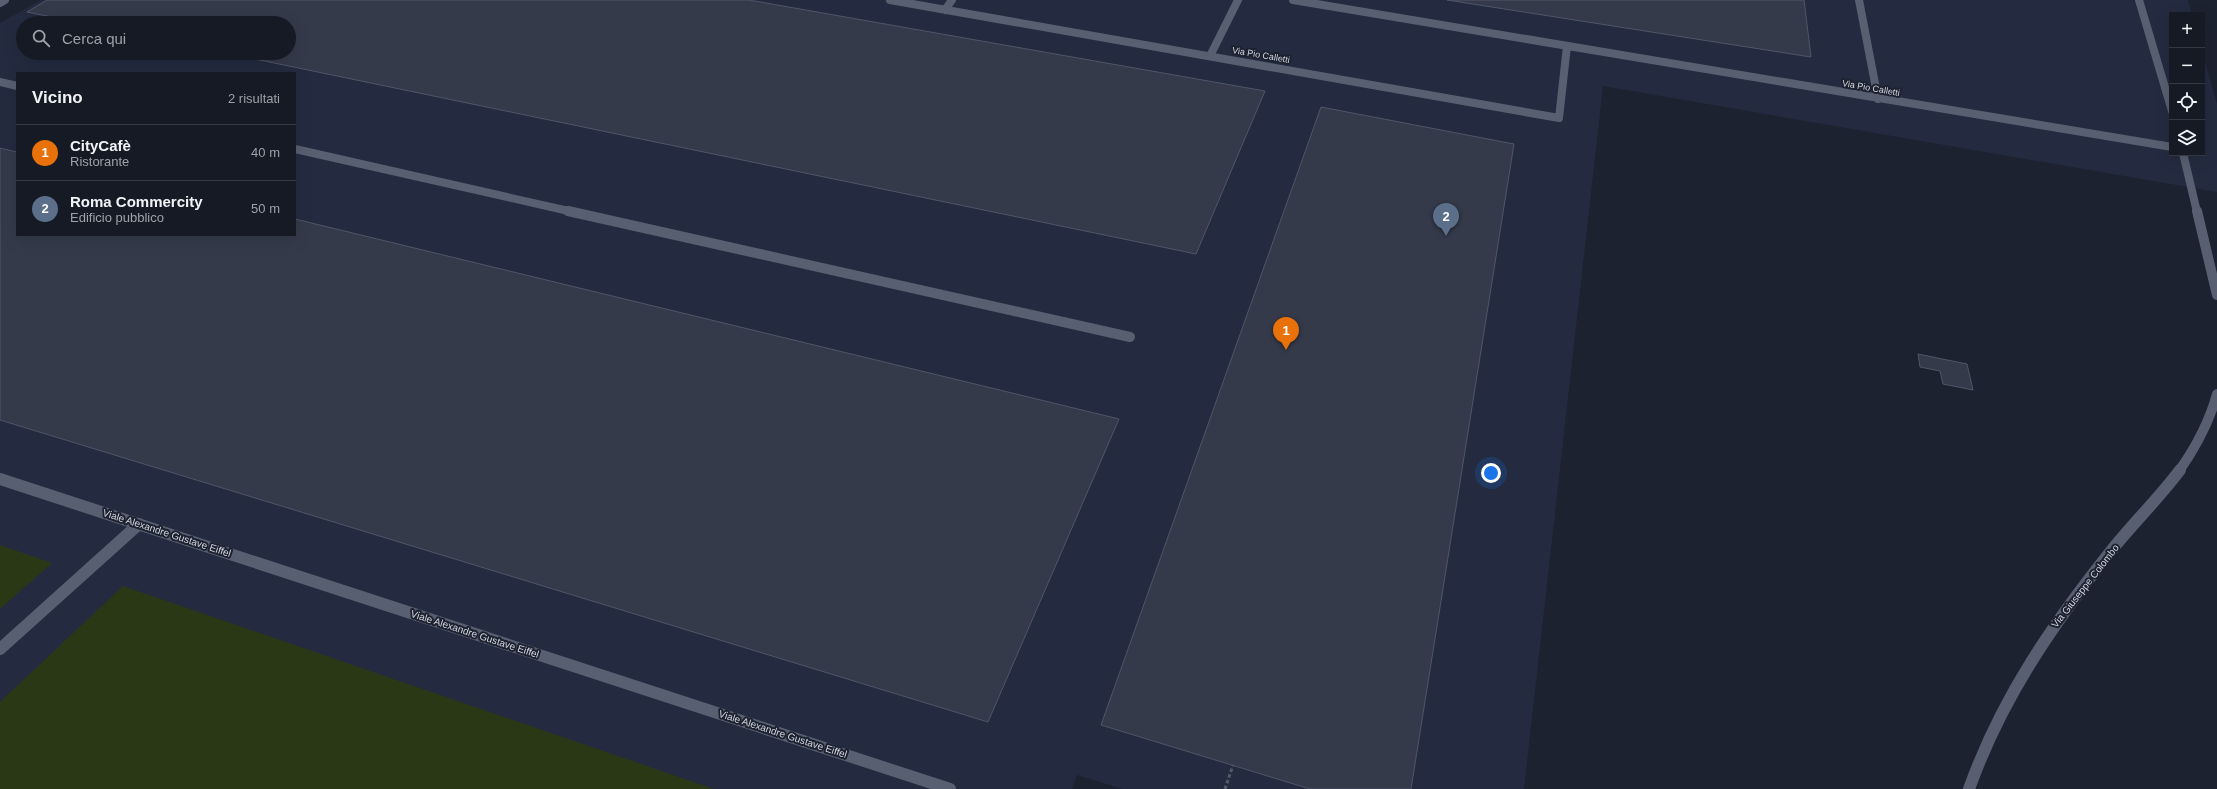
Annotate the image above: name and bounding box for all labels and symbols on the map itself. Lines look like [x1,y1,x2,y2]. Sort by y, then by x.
street label: Via Pio Calletti [1231,45,1291,65]
street label: Via Pio Calletti [1841,78,1901,98]
pin: 2 [1433,203,1459,236]
pin: 1 [1273,317,1299,350]
your location [1481,463,1501,483]
street label: Viale Alexandre Gustave Eiffel [101,507,233,559]
street label: Via Giuseppe Colombo [2049,542,2121,630]
street label: Viale Alexandre Gustave Eiffel [409,608,541,660]
street label: Viale Alexandre Gustave Eiffel [717,708,849,760]

